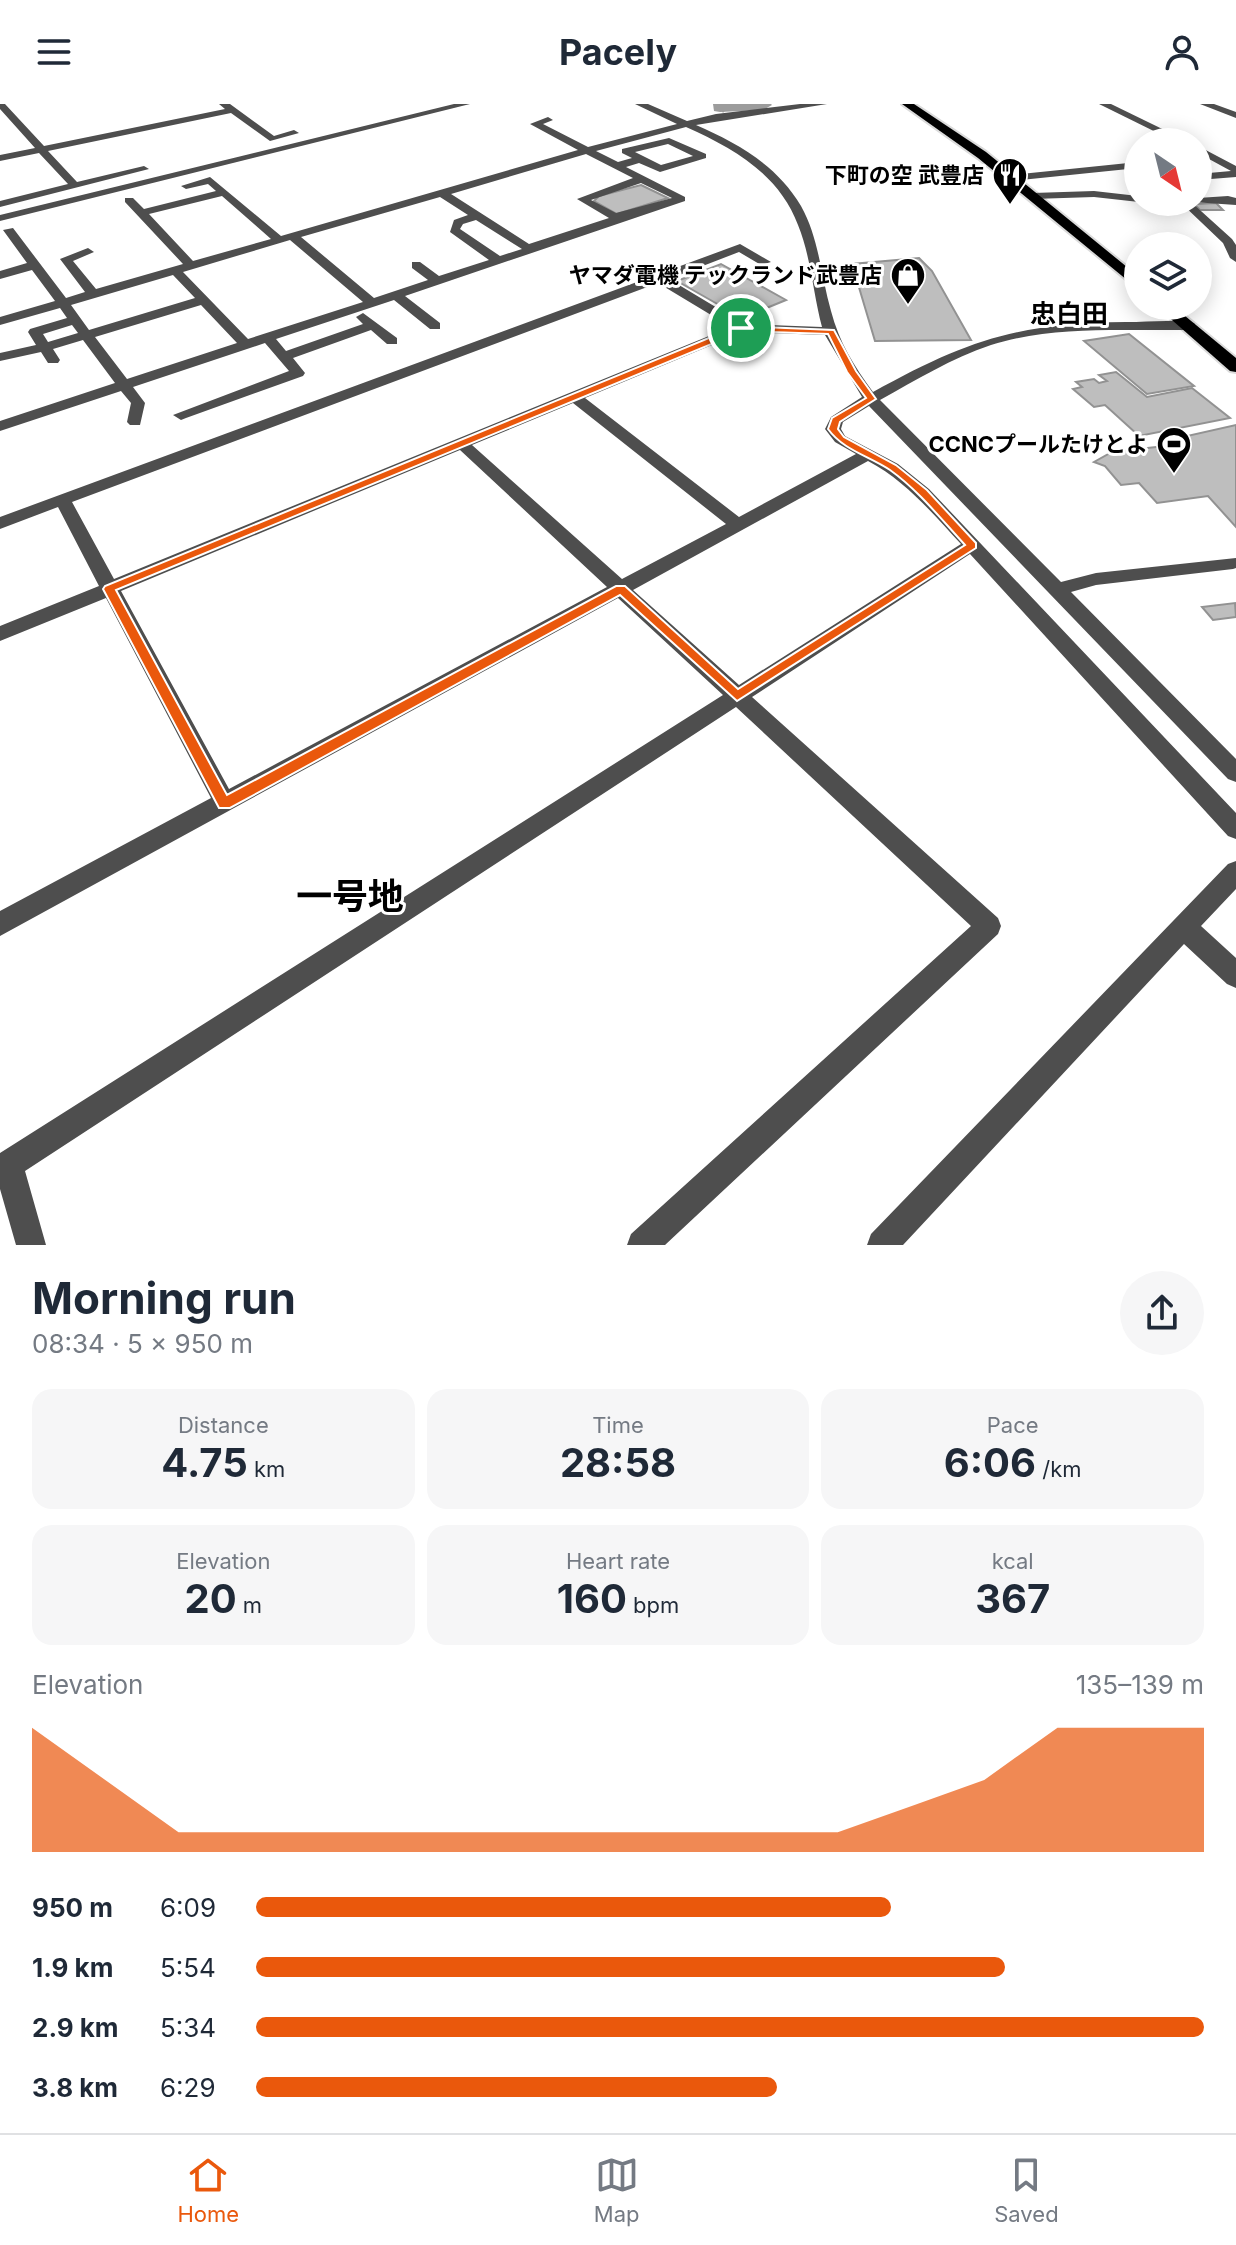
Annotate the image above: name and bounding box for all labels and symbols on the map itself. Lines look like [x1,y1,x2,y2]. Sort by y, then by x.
north arrow [1124,128,1212,216]
restaurant icon: 下町の空 武豊店 [991,156,1029,206]
place label: 下町の空 武豊店 [825,162,984,188]
shop icon: ヤマダ電機 テックランド武豊店 [889,256,927,306]
place label: ヤマダ電機 テックランド武豊店 [569,262,882,288]
pin [707,294,775,362]
district label: 忠白田 [1030,298,1108,329]
sports icon: CCNCプールたけとよ [1155,425,1193,475]
place label: CCNCプールたけとよ [928,431,1148,457]
district label: 一号地 [296,874,404,918]

